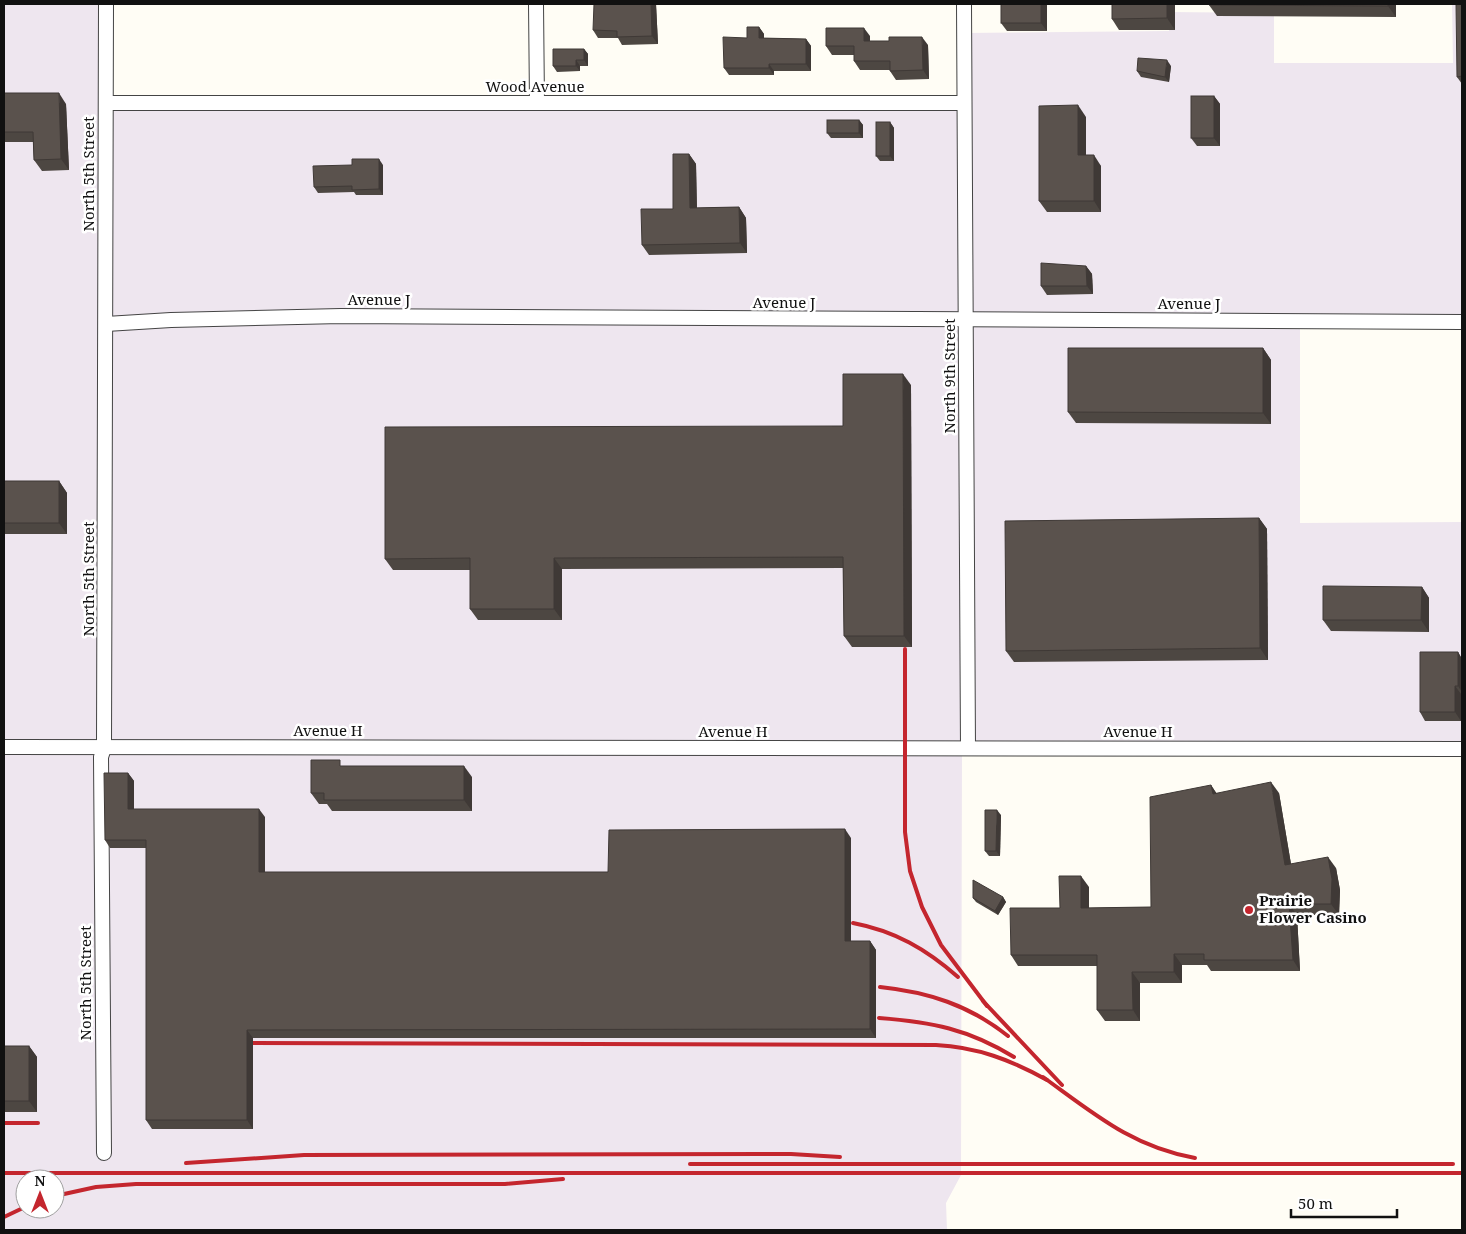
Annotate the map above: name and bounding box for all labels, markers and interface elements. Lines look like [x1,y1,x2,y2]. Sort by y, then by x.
street label: Wood Avenue [486,76,584,96]
street label: North 5th Street [78,117,98,231]
street label: Avenue J [348,289,410,309]
street label: Avenue J [753,292,815,312]
street label: Avenue J [1158,293,1220,313]
street label: North 9th Street [939,319,959,433]
street label: North 5th Street [78,522,98,636]
street label: Avenue H [293,720,363,740]
street label: Avenue H [698,721,768,741]
street label: Avenue H [1103,721,1173,741]
place label: Prairie Flower Casino [1259,890,1367,927]
marker: Prairie Flower Casino [1243,904,1255,916]
street label: North 5th Street [75,926,95,1040]
north arrow [15,1169,65,1219]
text: N [34,1171,46,1190]
scale bar [1291,1186,1397,1218]
text: 50 m [1298,1193,1333,1213]

